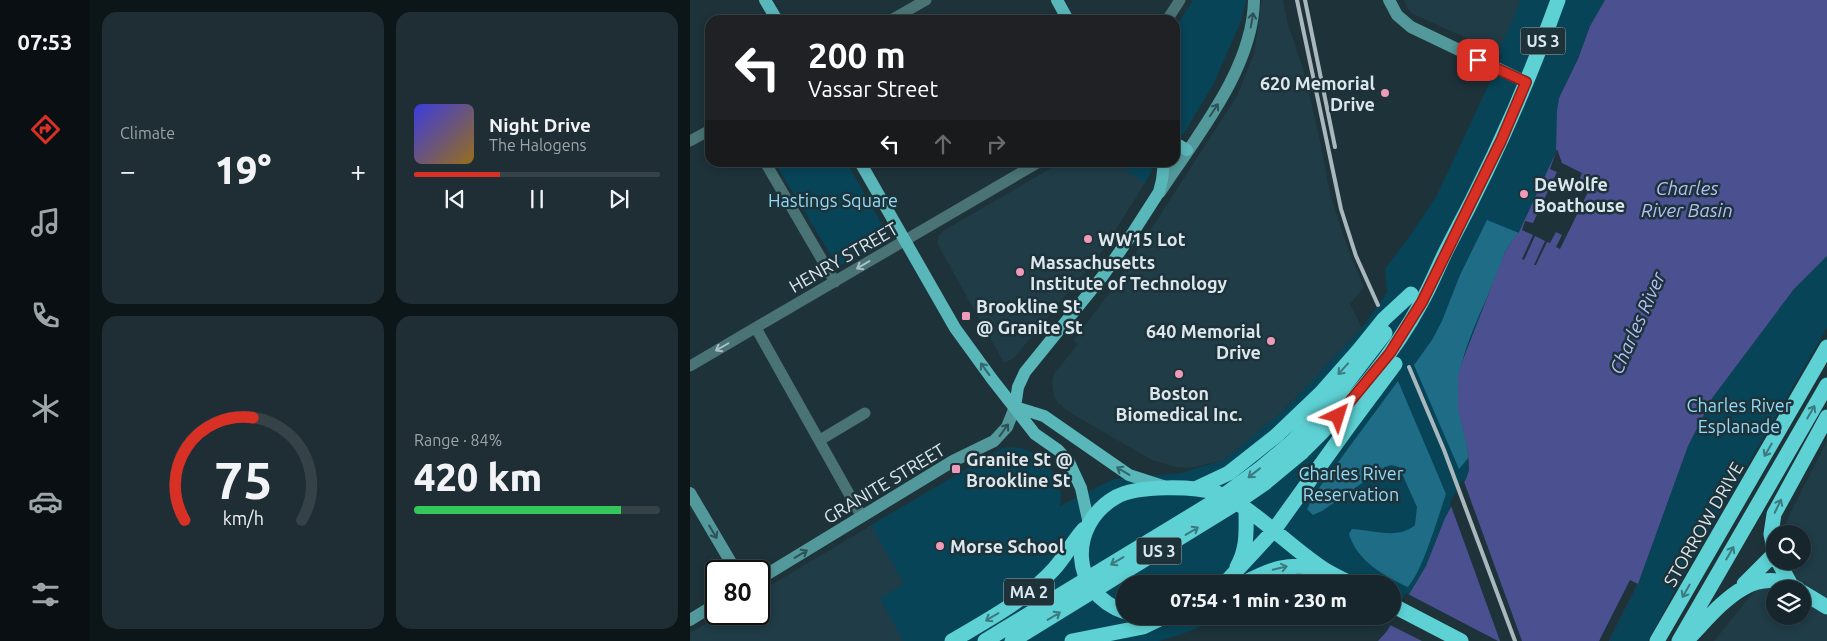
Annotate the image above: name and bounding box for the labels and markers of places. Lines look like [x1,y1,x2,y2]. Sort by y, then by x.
pin [1457,39,1499,81]
place label: 620 Memorial Drive [1260,73,1376,114]
marker: 620 Memorial Drive [1379,87,1391,99]
place label: DeWolfe Boathouse [1534,174,1625,215]
marker: DeWolfe Boathouse [1518,188,1530,200]
place label: WW15 Lot [1098,229,1186,249]
marker: WW15 Lot [1082,233,1094,245]
place label: Massachusetts Institute of Technology [1030,252,1227,293]
marker: Massachusetts Institute of Technology [1014,266,1026,278]
place label: Brookline St @ Granite St [976,296,1083,337]
marker: Brookline St @ Granite St [960,310,972,322]
place label: 640 Memorial Drive [1146,321,1262,362]
marker: 640 Memorial Drive [1265,335,1277,347]
marker: Boston Biomedical Inc. [1173,368,1185,380]
place label: Boston Biomedical Inc. [1116,383,1242,424]
place label: Granite St @ Brookline St [966,449,1073,490]
marker: Granite St @ Brookline St [950,463,962,475]
place label: Morse School [950,536,1065,556]
marker: Morse School [934,540,946,552]

